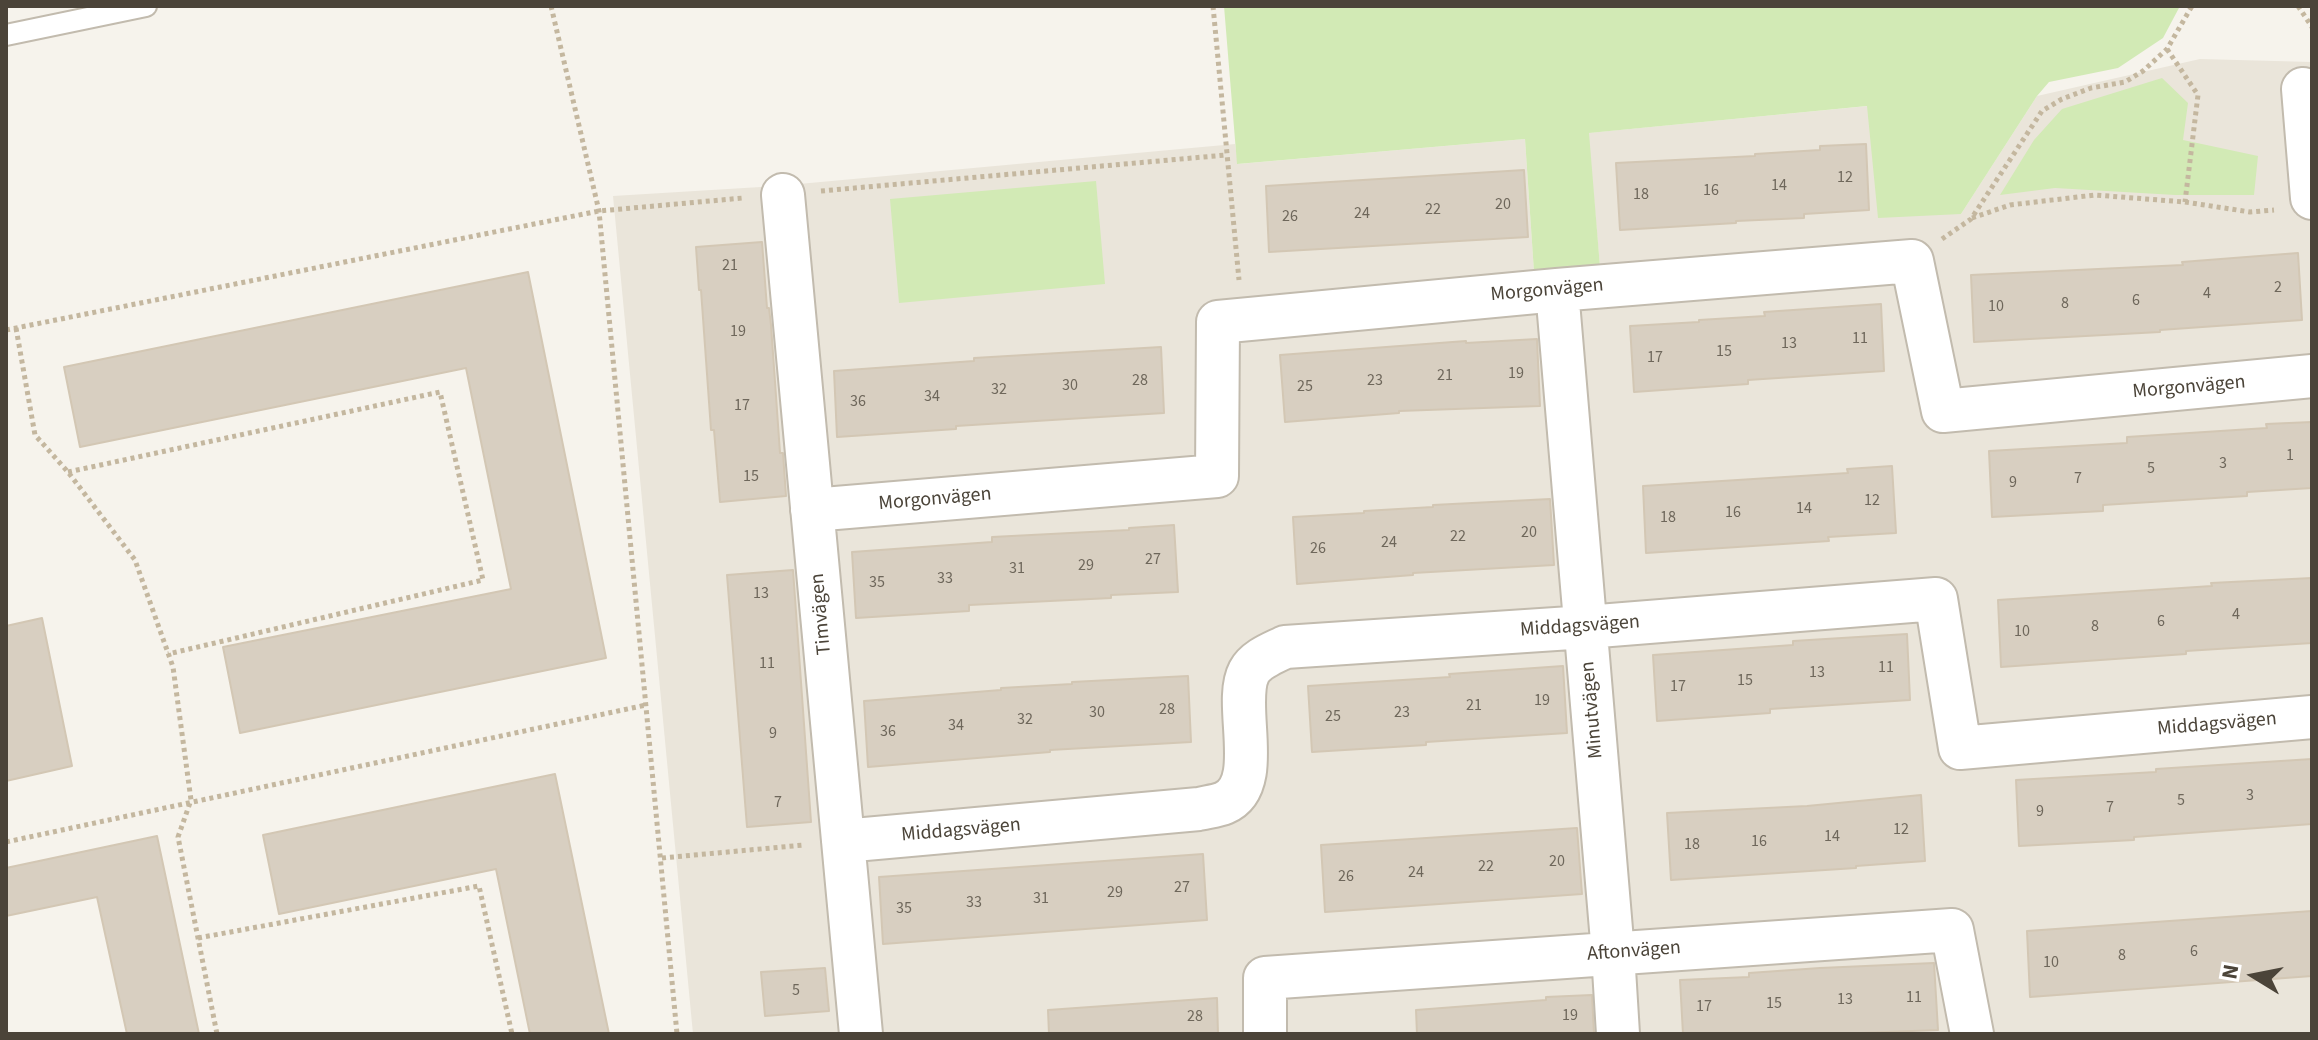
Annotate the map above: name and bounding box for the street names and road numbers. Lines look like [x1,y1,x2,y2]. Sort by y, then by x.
street label: Morgonvägen [1489,274,1605,308]
street label: Morgonvägen [2131,371,2247,405]
street label: Morgonvägen [877,483,993,517]
street label: Timvägen [806,572,838,656]
street label: Middagsvägen [1519,611,1641,643]
street label: Minutvägen [1577,660,1609,760]
street label: Middagsvägen [2156,708,2278,742]
street label: Middagsvägen [900,814,1022,848]
street label: Aftonvägen [1586,937,1682,967]

